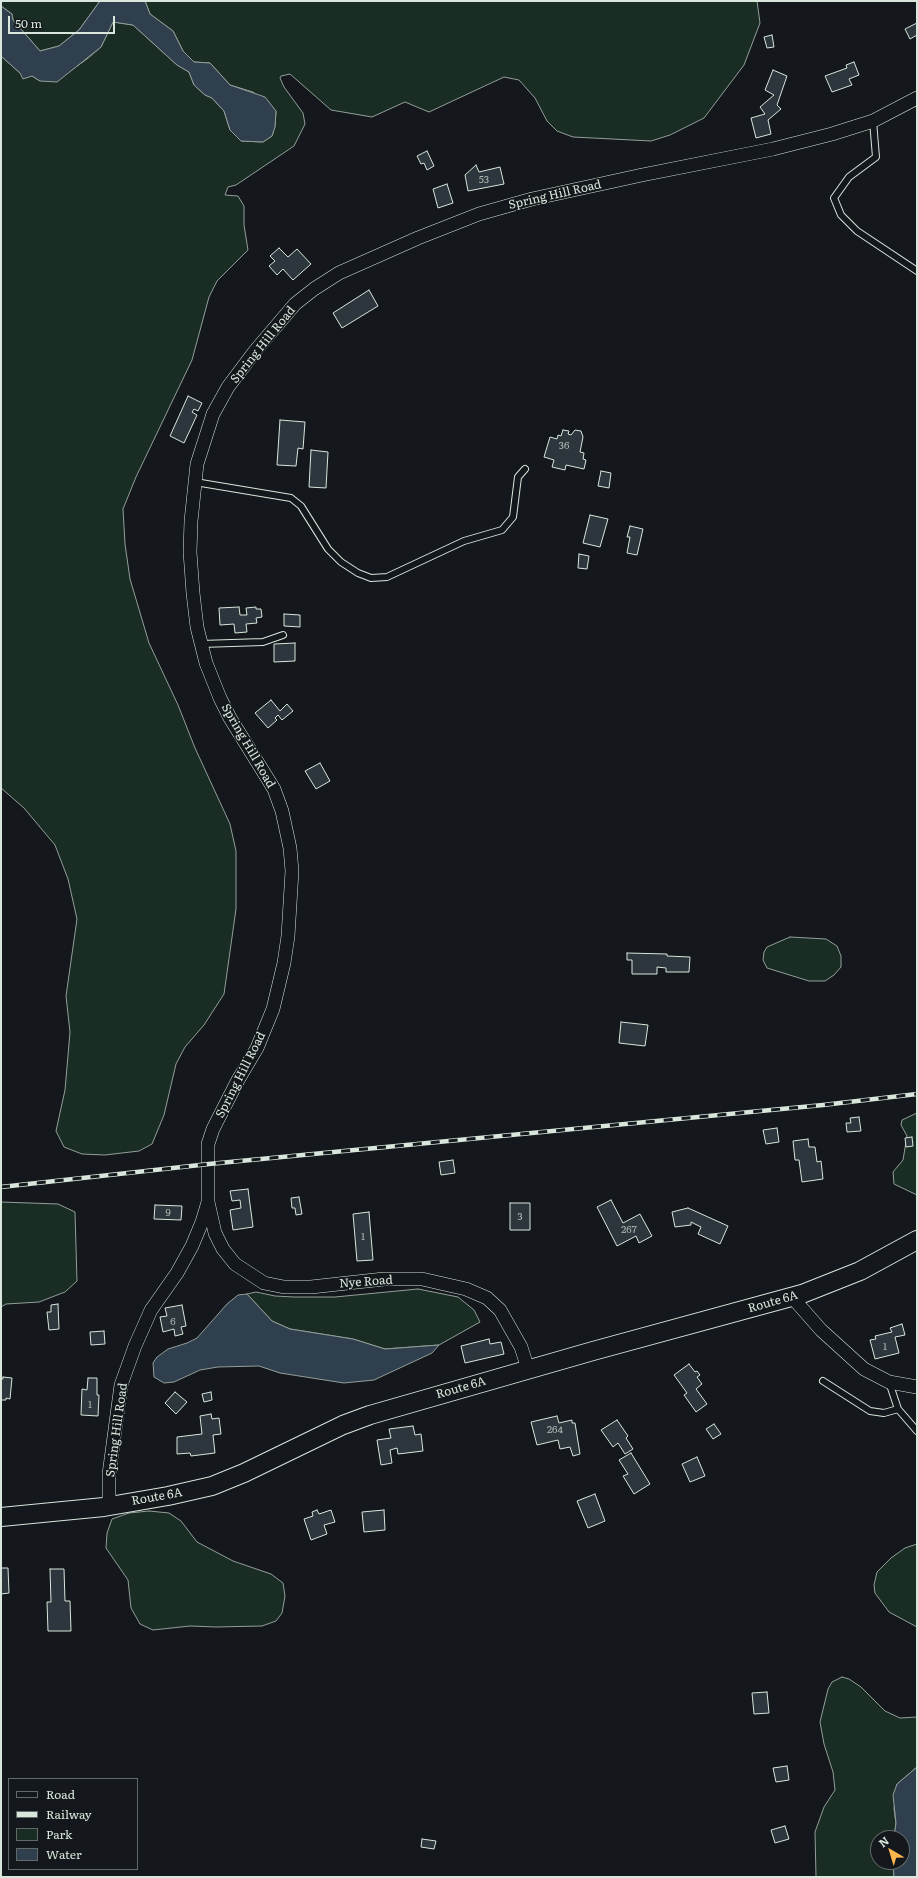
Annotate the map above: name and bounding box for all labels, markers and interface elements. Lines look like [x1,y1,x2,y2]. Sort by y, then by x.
scale bar [10,8,117,34]
text: 50 m [15,14,42,32]
house number: 53 [479,174,489,186]
street label: Spring Hill Road [507,177,603,213]
street label: Spring Hill Road [228,304,298,386]
house number: 36 [559,440,569,452]
street label: Spring Hill Road [218,701,278,791]
street label: Spring Hill Road [213,1030,269,1120]
house number: 9 [165,1207,171,1219]
house number: 3 [517,1211,523,1223]
house number: 267 [621,1224,637,1236]
house number: 1 [361,1231,365,1243]
street label: Nye Road [339,1273,393,1291]
street label: Route 6A [746,1288,800,1316]
house number: 6 [170,1316,176,1328]
house number: 1 [883,1341,887,1353]
street label: Route 6A [434,1374,488,1402]
street label: Spring Hill Road [103,1382,131,1478]
house number: 1 [88,1399,92,1411]
house number: 264 [547,1424,563,1436]
street label: Route 6A [131,1485,183,1509]
legend [8,1778,138,1870]
text: Road [46,1785,75,1803]
text: Railway [46,1805,92,1823]
text: Park [46,1825,72,1843]
north arrow [870,1830,910,1870]
text: N [875,1832,892,1850]
text: Water [46,1845,82,1863]

